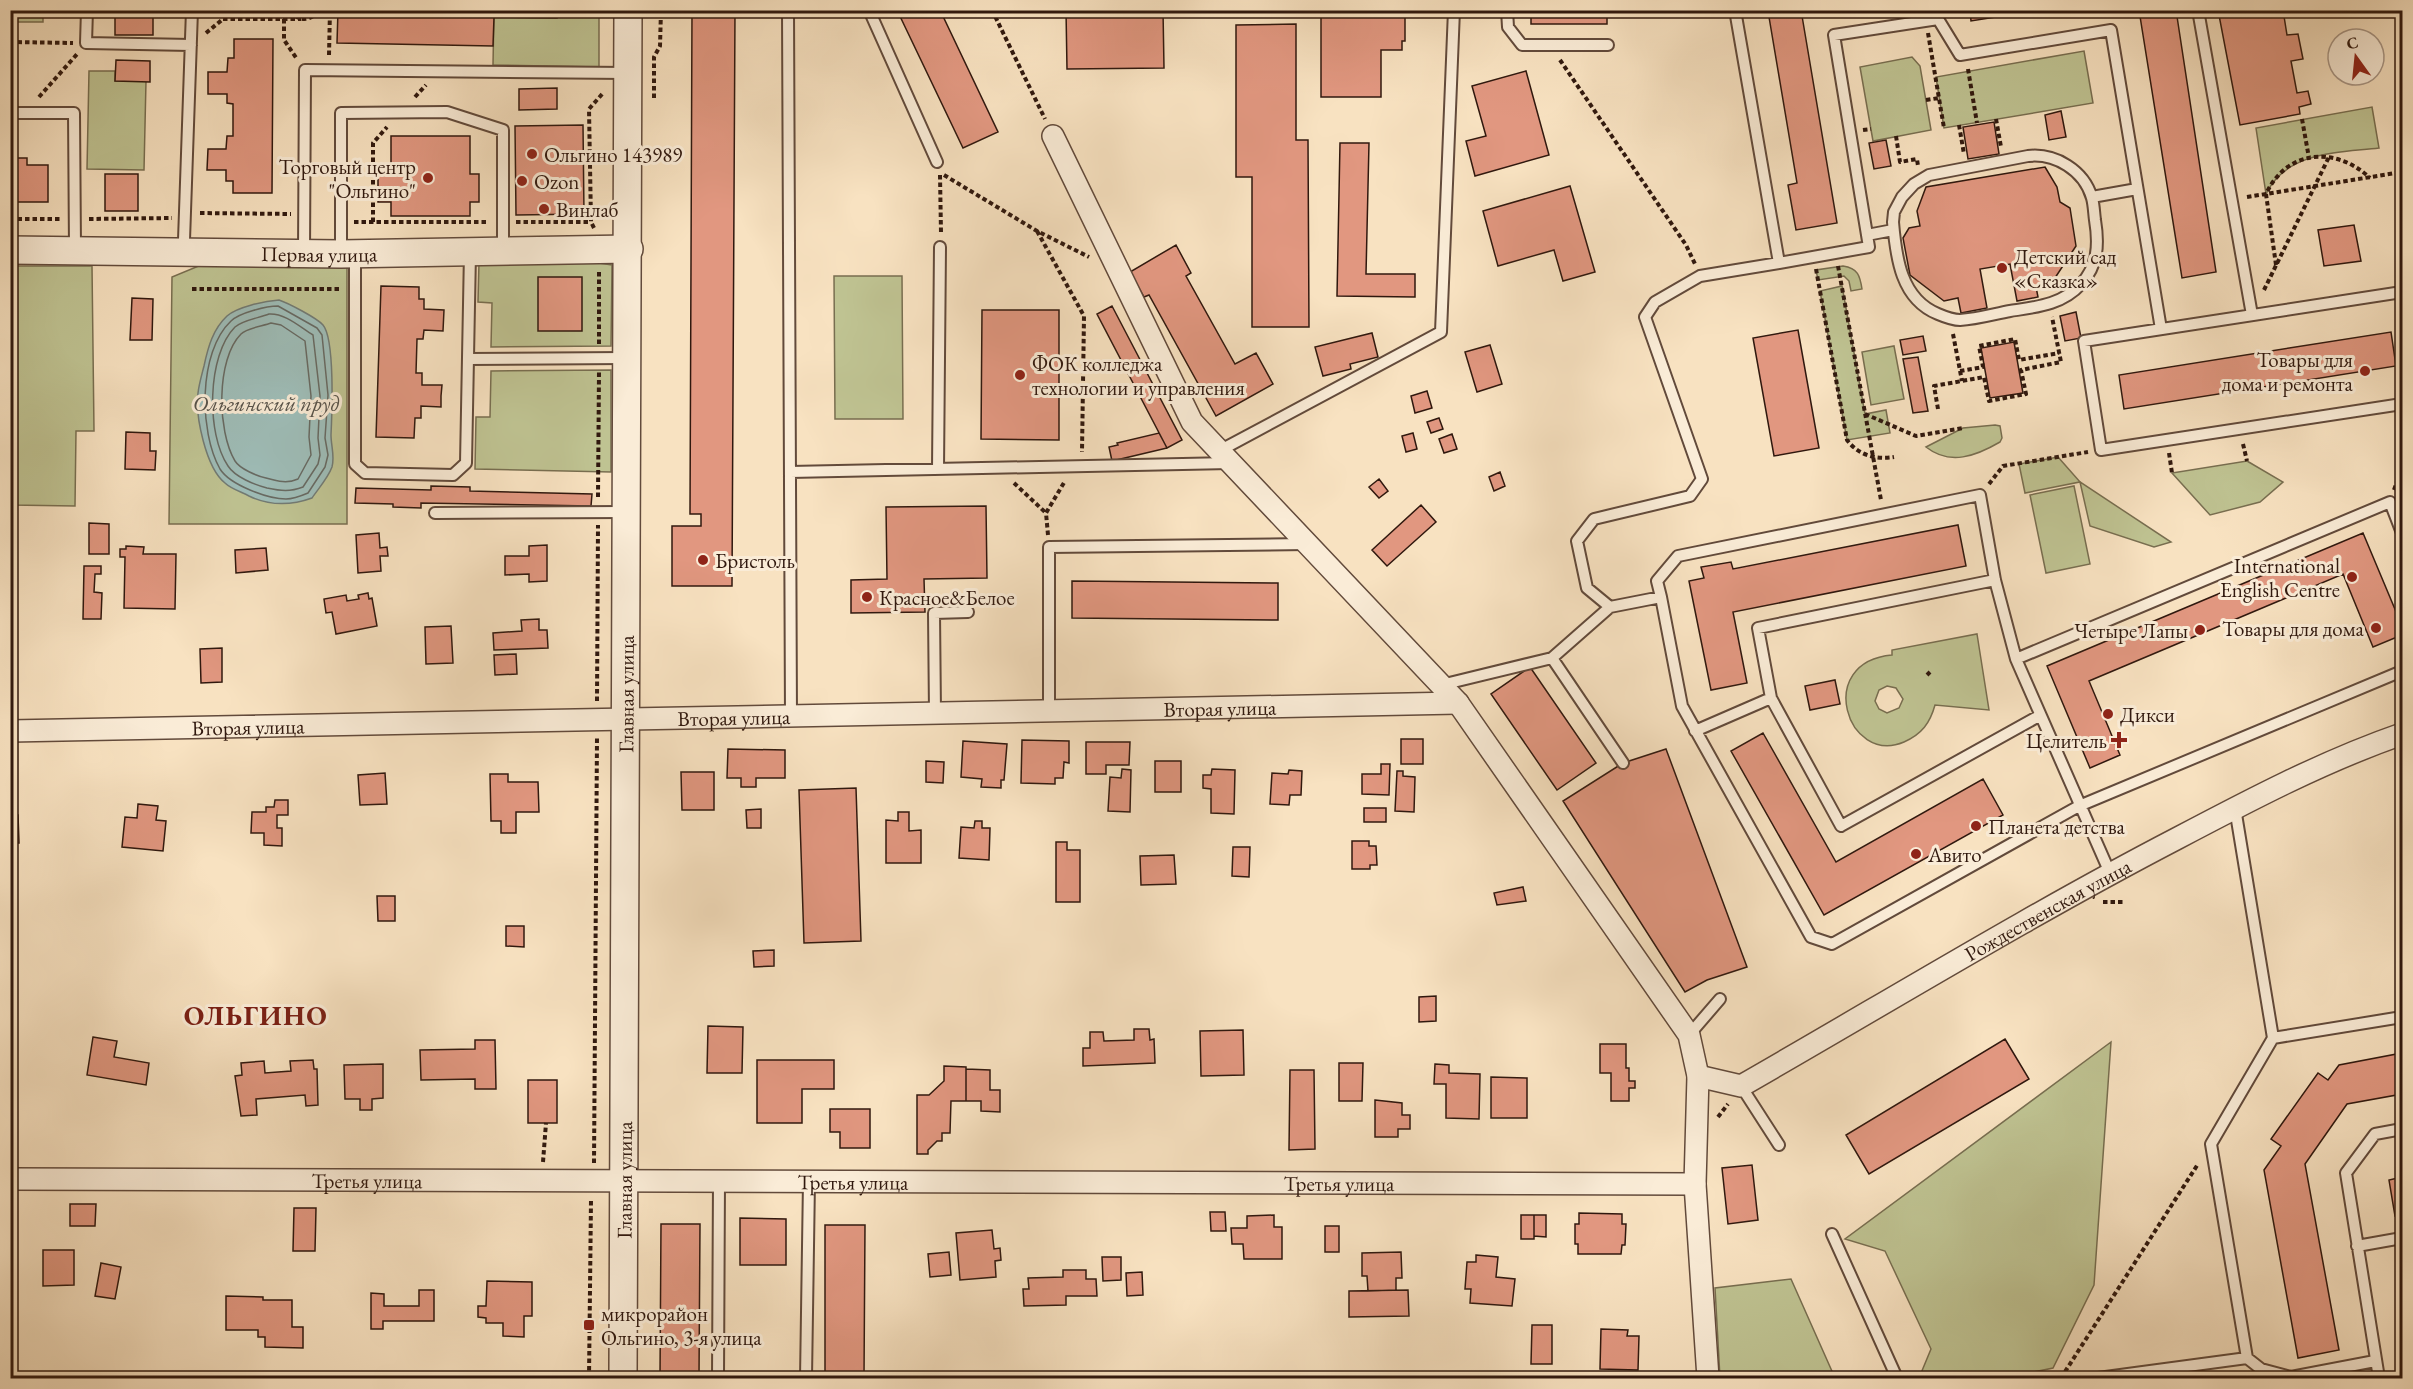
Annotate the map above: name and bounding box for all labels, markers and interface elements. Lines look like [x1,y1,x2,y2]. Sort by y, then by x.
north arrow [2326,27,2386,87]
text: С [2344,31,2360,55]
place label: Ольгино 143989 [544,141,682,168]
marker: Ольгино 143989 [525,147,539,161]
place label: Торговый центр "Ольгино" [279,153,416,204]
place label: Ozon [534,168,579,195]
marker: Торговый центр "Ольгино" [421,171,435,185]
marker: Ozon [515,174,529,188]
place label: Винлаб [556,196,619,223]
marker: Винлаб [537,202,551,216]
street label: Первая улица [261,240,378,268]
place label: Детский сад «Сказка» [2014,243,2117,294]
marker: Детский сад «Сказка» [1995,261,2009,275]
place label: Товары для дома и ремонта [2222,346,2354,397]
place label: ФОК колледжа технологии и управления [1032,350,1245,401]
marker: Товары для дома и ремонта [2358,364,2372,378]
marker: ФОК колледжа технологии и управления [1013,368,1027,382]
water label: Ольгинский пруд [193,389,340,418]
place label: Бристоль [715,547,795,574]
place label: International English Centre [2220,552,2340,603]
marker: Бристоль [696,553,710,567]
marker: International English Centre [2345,570,2359,584]
place label: Красное&Белое [879,584,1015,611]
marker: Красное&Белое [860,590,874,604]
place label: Товары для дома [2222,615,2365,642]
place label: Четыре Лапы [2074,617,2188,644]
marker: Товары для дома [2369,621,2383,635]
marker: Четыре Лапы [2193,623,2207,637]
street label: Главная улица [612,635,639,753]
street label: Вторая улица [1163,693,1277,722]
place label: Дикси [2120,701,2175,728]
street label: Вторая улица [677,702,791,732]
marker: Дикси [2101,707,2115,721]
street label: Вторая улица [191,712,305,741]
place label: Целитель [2026,727,2107,754]
marker: Целитель [2112,733,2126,747]
place label: Планета детства [1988,813,2126,840]
marker: Планета детства [1969,819,1983,833]
place label: Авито [1927,841,1982,868]
marker: Авито [1909,847,1923,861]
street label: Рождественская улица [1959,852,2136,967]
district label: ОЛЬГИНО [184,998,328,1033]
street label: Главная улица [610,1121,637,1239]
street label: Третья улица [312,1166,423,1194]
street label: Третья улица [798,1168,909,1195]
street label: Третья улица [1284,1169,1395,1197]
place label: микрорайон Ольгино, 3-я улица [601,1300,762,1351]
marker: микрорайон Ольгино, 3-я улица [582,1318,596,1332]

